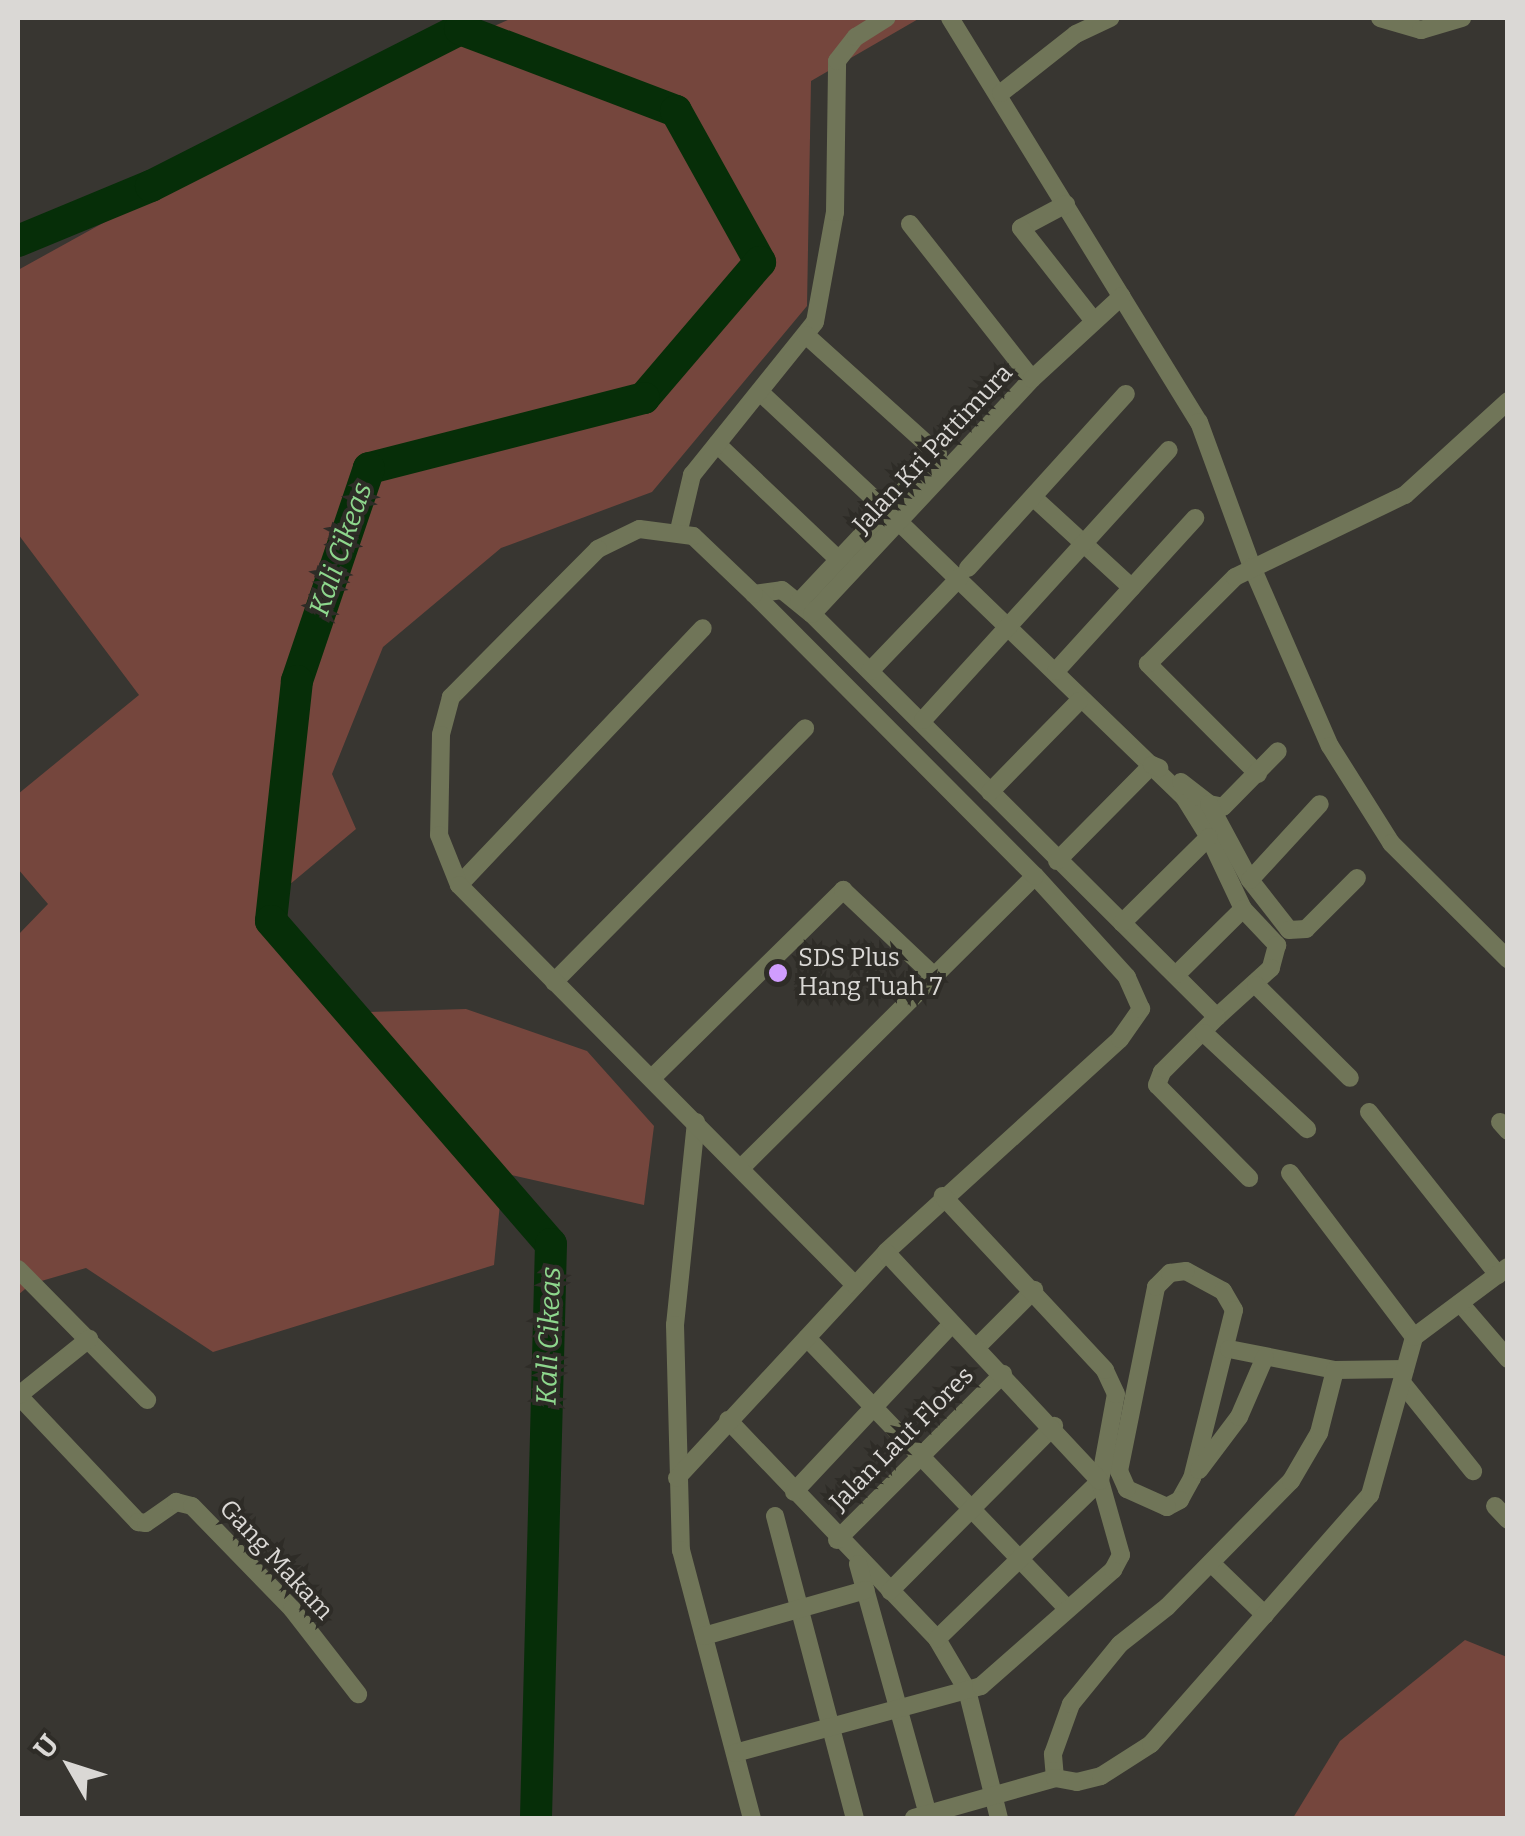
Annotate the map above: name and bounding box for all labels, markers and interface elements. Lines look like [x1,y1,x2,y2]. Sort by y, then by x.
street label: Jalan Kri Pattimura [847,358,1019,540]
water label: Kali Cikeas [303,478,379,620]
place label: SDS Plus Hang Tuah 7 [798,944,942,1003]
marker: SDS Plus Hang Tuah 7 [767,962,789,984]
water label: Kali Cikeas [530,1266,568,1406]
street label: Jalan Laut Flores [824,1361,980,1517]
street label: Gang Makam [213,1494,339,1626]
north arrow [20,1716,120,1816]
text: U [27,1728,66,1765]

